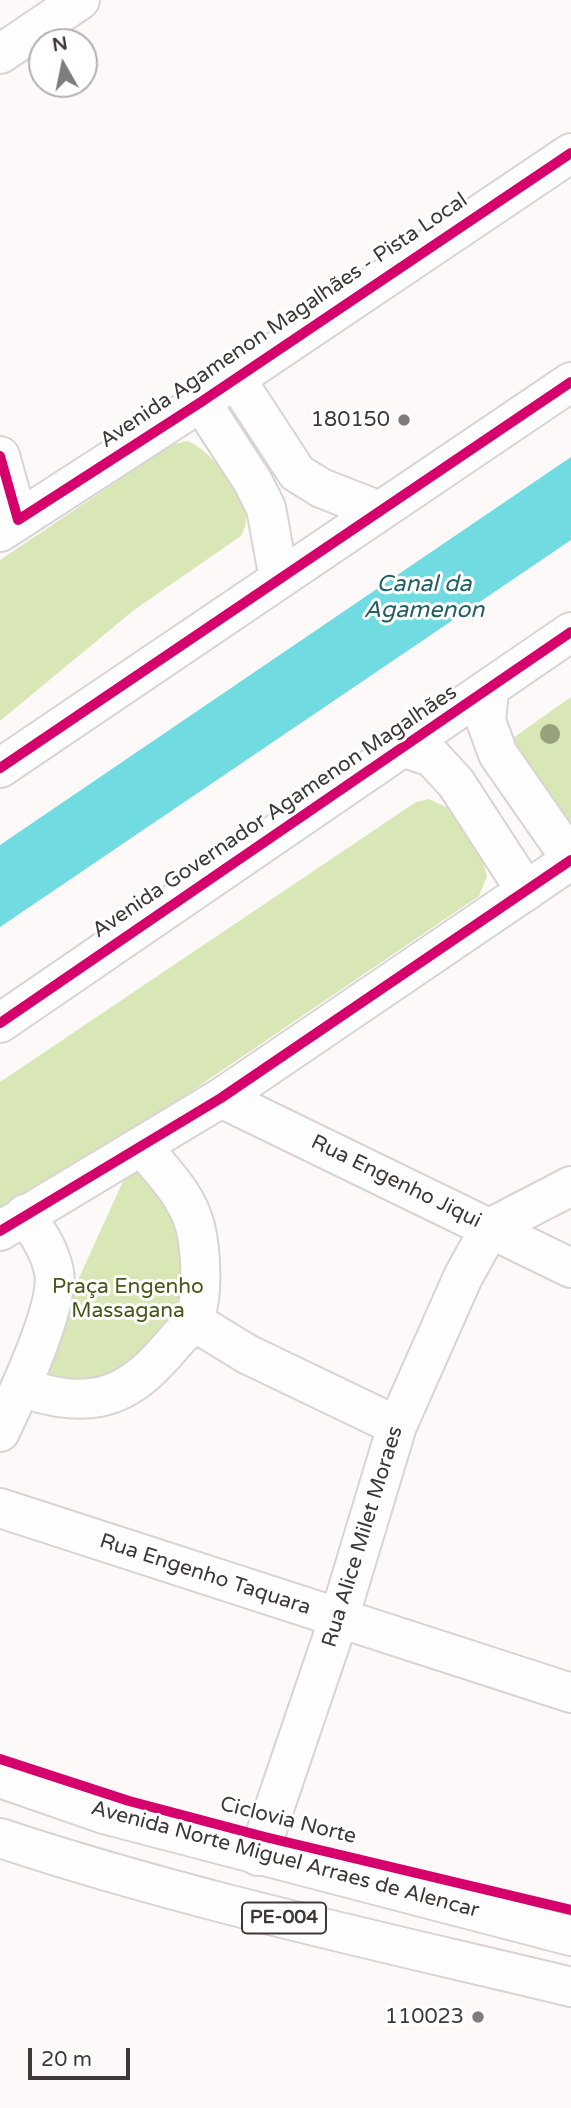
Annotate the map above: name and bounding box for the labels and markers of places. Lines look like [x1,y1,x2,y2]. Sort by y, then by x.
place label: 180150 [311,407,390,433]
marker: 180150 [396,412,412,428]
place label: 110023 [385,2004,464,2030]
marker: 110023 [470,2009,486,2025]

